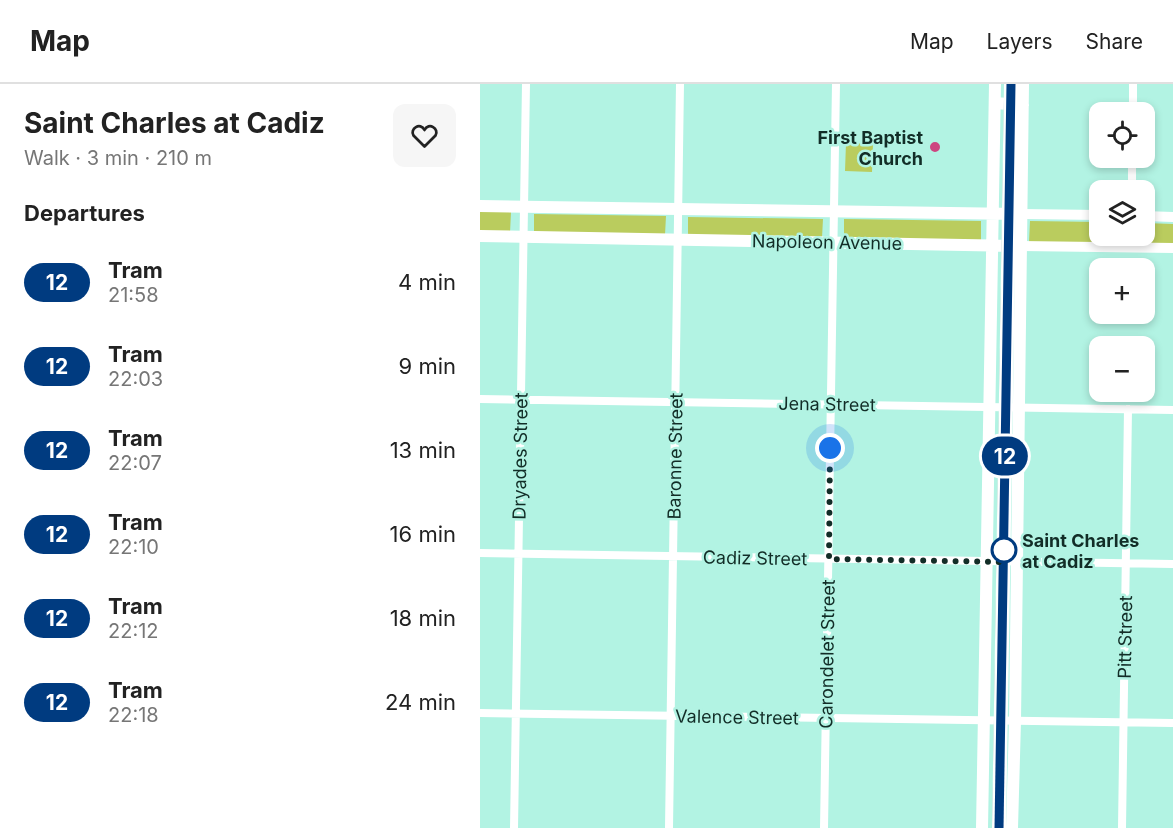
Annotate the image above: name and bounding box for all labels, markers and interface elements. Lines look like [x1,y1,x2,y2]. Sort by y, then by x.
text: Map [30,24,90,58]
text: Map [910,29,954,54]
text: Layers [987,29,1053,54]
text: Share [1086,29,1143,54]
map controls [1089,102,1155,402]
button: locate [1089,102,1155,168]
button: heart [393,104,456,167]
text: Saint Charles at Cadiz [24,106,325,140]
place label: First Baptist Church [817,127,923,169]
marker: First Baptist Church [928,140,942,154]
text: Walk · 3 min · 210 m [24,146,212,170]
button: layers [1089,180,1155,246]
text: Departures [24,200,145,226]
street label: Napoleon Avenue [752,230,902,254]
text: Tram [108,257,163,283]
button: + [1089,258,1155,324]
text: 4 min [398,269,456,295]
text: 12 [46,270,68,295]
text: 21:58 [108,283,159,307]
button: − [1089,336,1155,402]
text: Tram [108,341,163,367]
text: 9 min [399,353,456,379]
text: 12 [46,354,68,379]
text: 22:03 [108,367,163,391]
street label: Dryades Street [508,392,532,520]
street label: Baronne Street [663,392,687,520]
street label: Jena Street [778,393,876,415]
text: Tram [108,425,163,451]
your location [815,433,845,463]
line badge: 12 [978,436,1032,476]
text: 13 min [390,437,456,463]
text: 12 [46,438,68,463]
text: 12 [994,444,1016,469]
text: 22:07 [108,451,162,475]
text: Tram [108,509,163,535]
text: 16 min [390,521,456,547]
text: 12 [46,522,68,547]
place label: Saint Charles at Cadiz [1022,530,1139,572]
text: 22:10 [108,535,159,559]
marker: Saint Charles at Cadiz [991,537,1017,563]
street label: Cadiz Street [703,547,807,569]
street label: Carondelet Street [815,579,839,729]
text: Tram [108,593,163,619]
street label: Pitt Street [1114,595,1136,679]
text: 18 min [390,605,456,631]
text: 12 [46,606,68,631]
text: 22:12 [108,619,159,643]
text: Tram [108,677,163,703]
text: 24 min [385,689,456,715]
text: 12 [46,690,68,715]
text: 22:18 [108,703,159,727]
street label: Valence Street [675,705,799,729]

